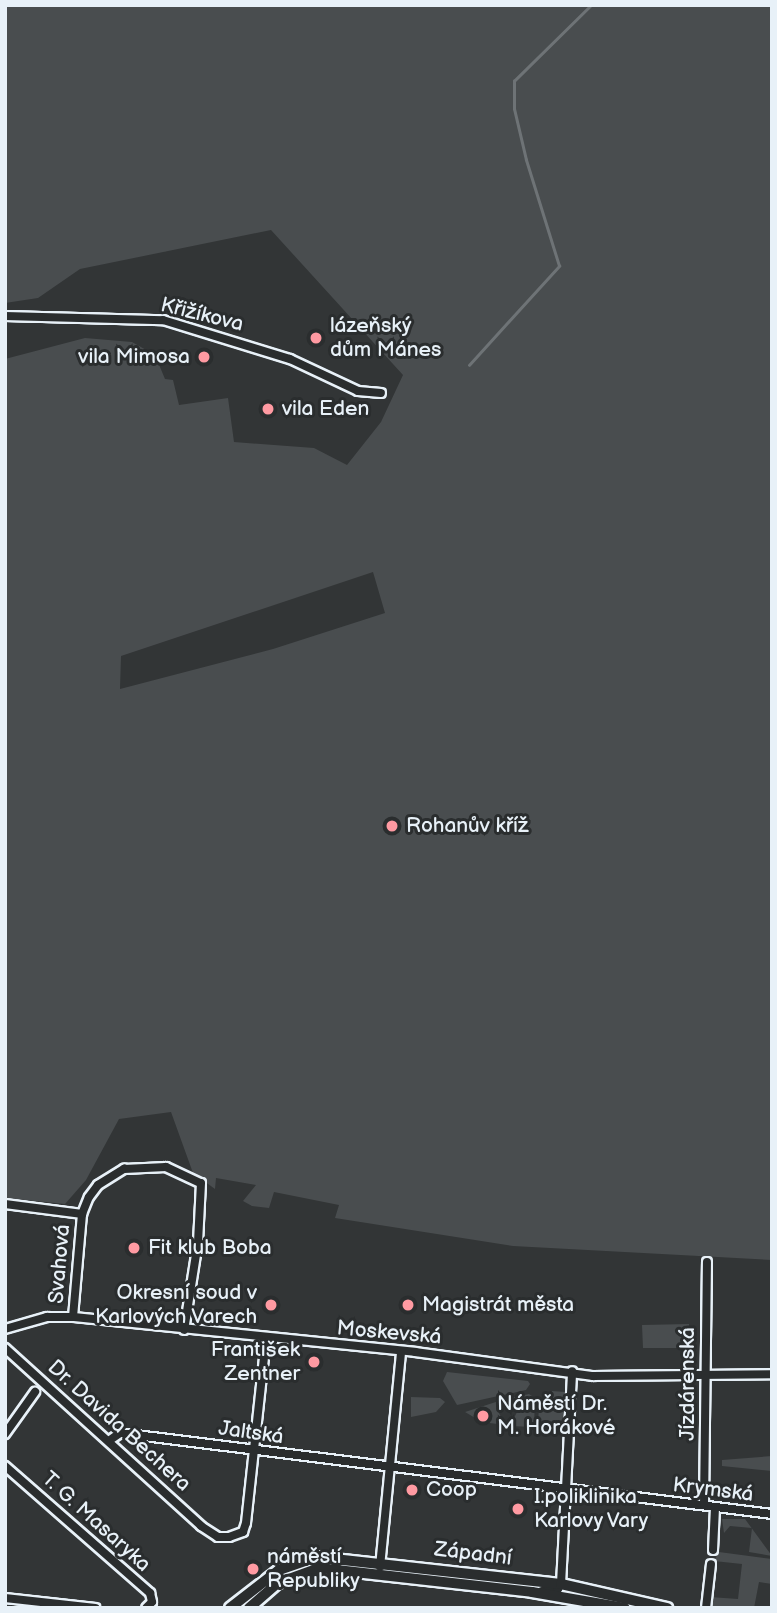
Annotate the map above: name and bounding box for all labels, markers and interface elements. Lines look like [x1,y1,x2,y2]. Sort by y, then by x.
street label: Křižíkova [158,293,246,337]
place label: lázeňský dům Mánes [330,313,441,363]
marker: lázeňský dům Mánes [308,330,324,346]
place label: vila Mimosa [78,344,190,370]
marker: vila Mimosa [196,349,212,365]
place label: vila Eden [282,396,369,422]
marker: vila Eden [260,401,276,417]
place label: Rohanův kříž [406,813,529,839]
marker: Rohanův kříž [384,818,400,834]
street label: Svahová [44,1223,76,1305]
place label: Fit klub Boba [148,1235,272,1261]
marker: Fit klub Boba [126,1240,142,1256]
place label: Okresní soud v Karlových Varech [94,1280,257,1330]
place label: Magistrát města [422,1292,574,1318]
marker: Okresní soud v Karlových Varech [263,1297,279,1313]
marker: Magistrát města [400,1297,416,1313]
street label: Moskevská [336,1316,442,1350]
street label: Jízdárenská [675,1327,701,1441]
place label: František Zentner [211,1337,300,1387]
marker: František Zentner [306,1354,322,1370]
street label: Dr. Davida Bechera [42,1355,196,1497]
place label: Náměstí Dr. M. Horákové [497,1391,615,1441]
marker: Náměstí Dr. M. Horákové [475,1408,491,1424]
street label: Jaltská [217,1416,285,1450]
street label: T. G. Masaryka [36,1467,156,1577]
street label: Krymská [671,1473,755,1507]
place label: Coop [426,1477,477,1503]
marker: Coop [404,1482,420,1498]
place label: I.poliklinika Karlovy Vary [534,1484,650,1534]
marker: I.poliklinika Karlovy Vary [508,1499,528,1519]
street label: Západní [433,1537,513,1571]
place label: náměstí Republiky [267,1544,360,1594]
marker: náměstí Republiky [245,1561,261,1577]

